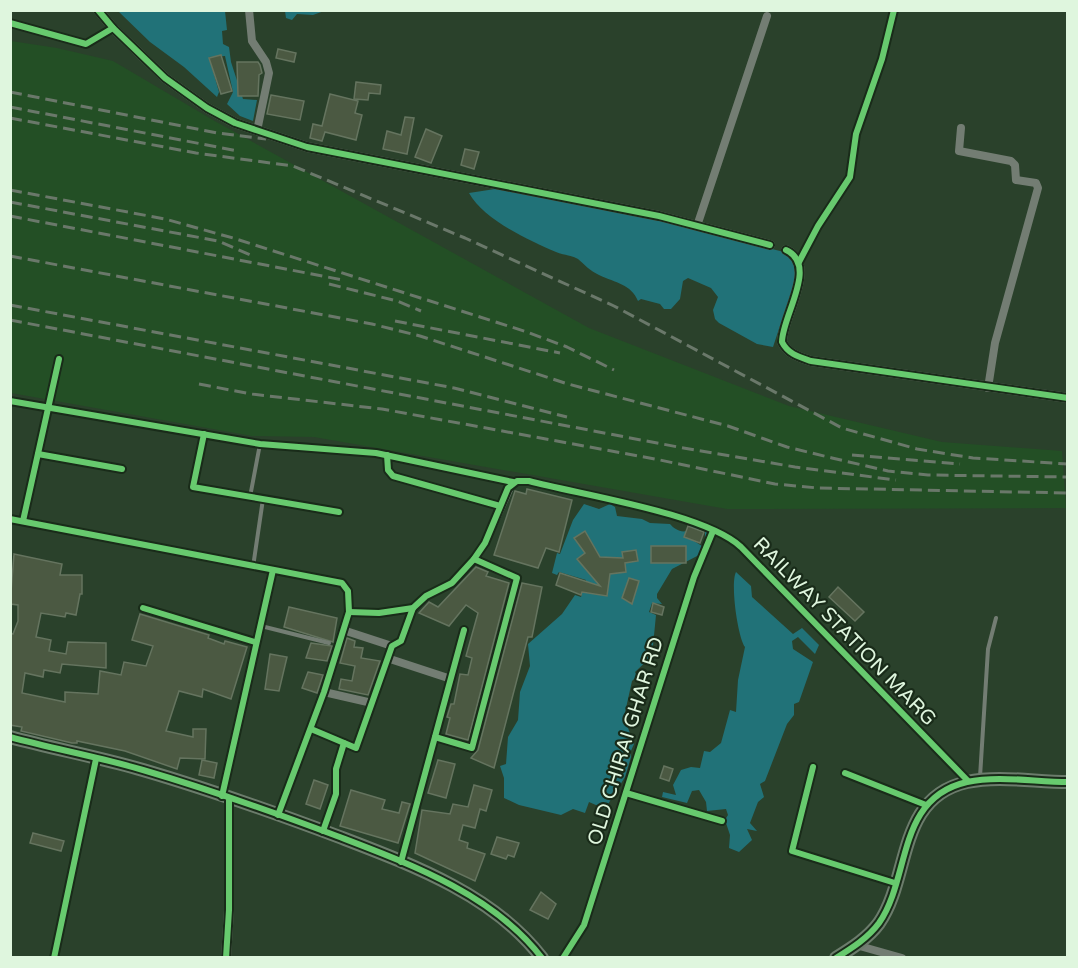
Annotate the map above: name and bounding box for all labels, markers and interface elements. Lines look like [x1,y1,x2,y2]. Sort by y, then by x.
street label: RAILWAY STATION MARG [748,532,941,731]
street label: OLD CHIRAI GHAR RD [583,634,669,848]

